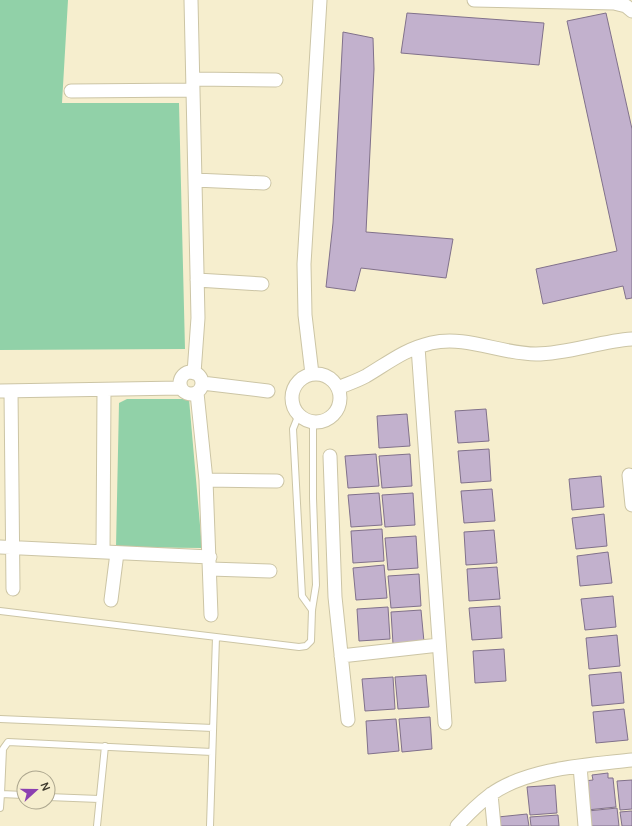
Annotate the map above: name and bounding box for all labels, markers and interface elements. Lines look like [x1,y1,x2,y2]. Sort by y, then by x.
north arrow [16,770,56,810]
text: N [37,780,54,793]

